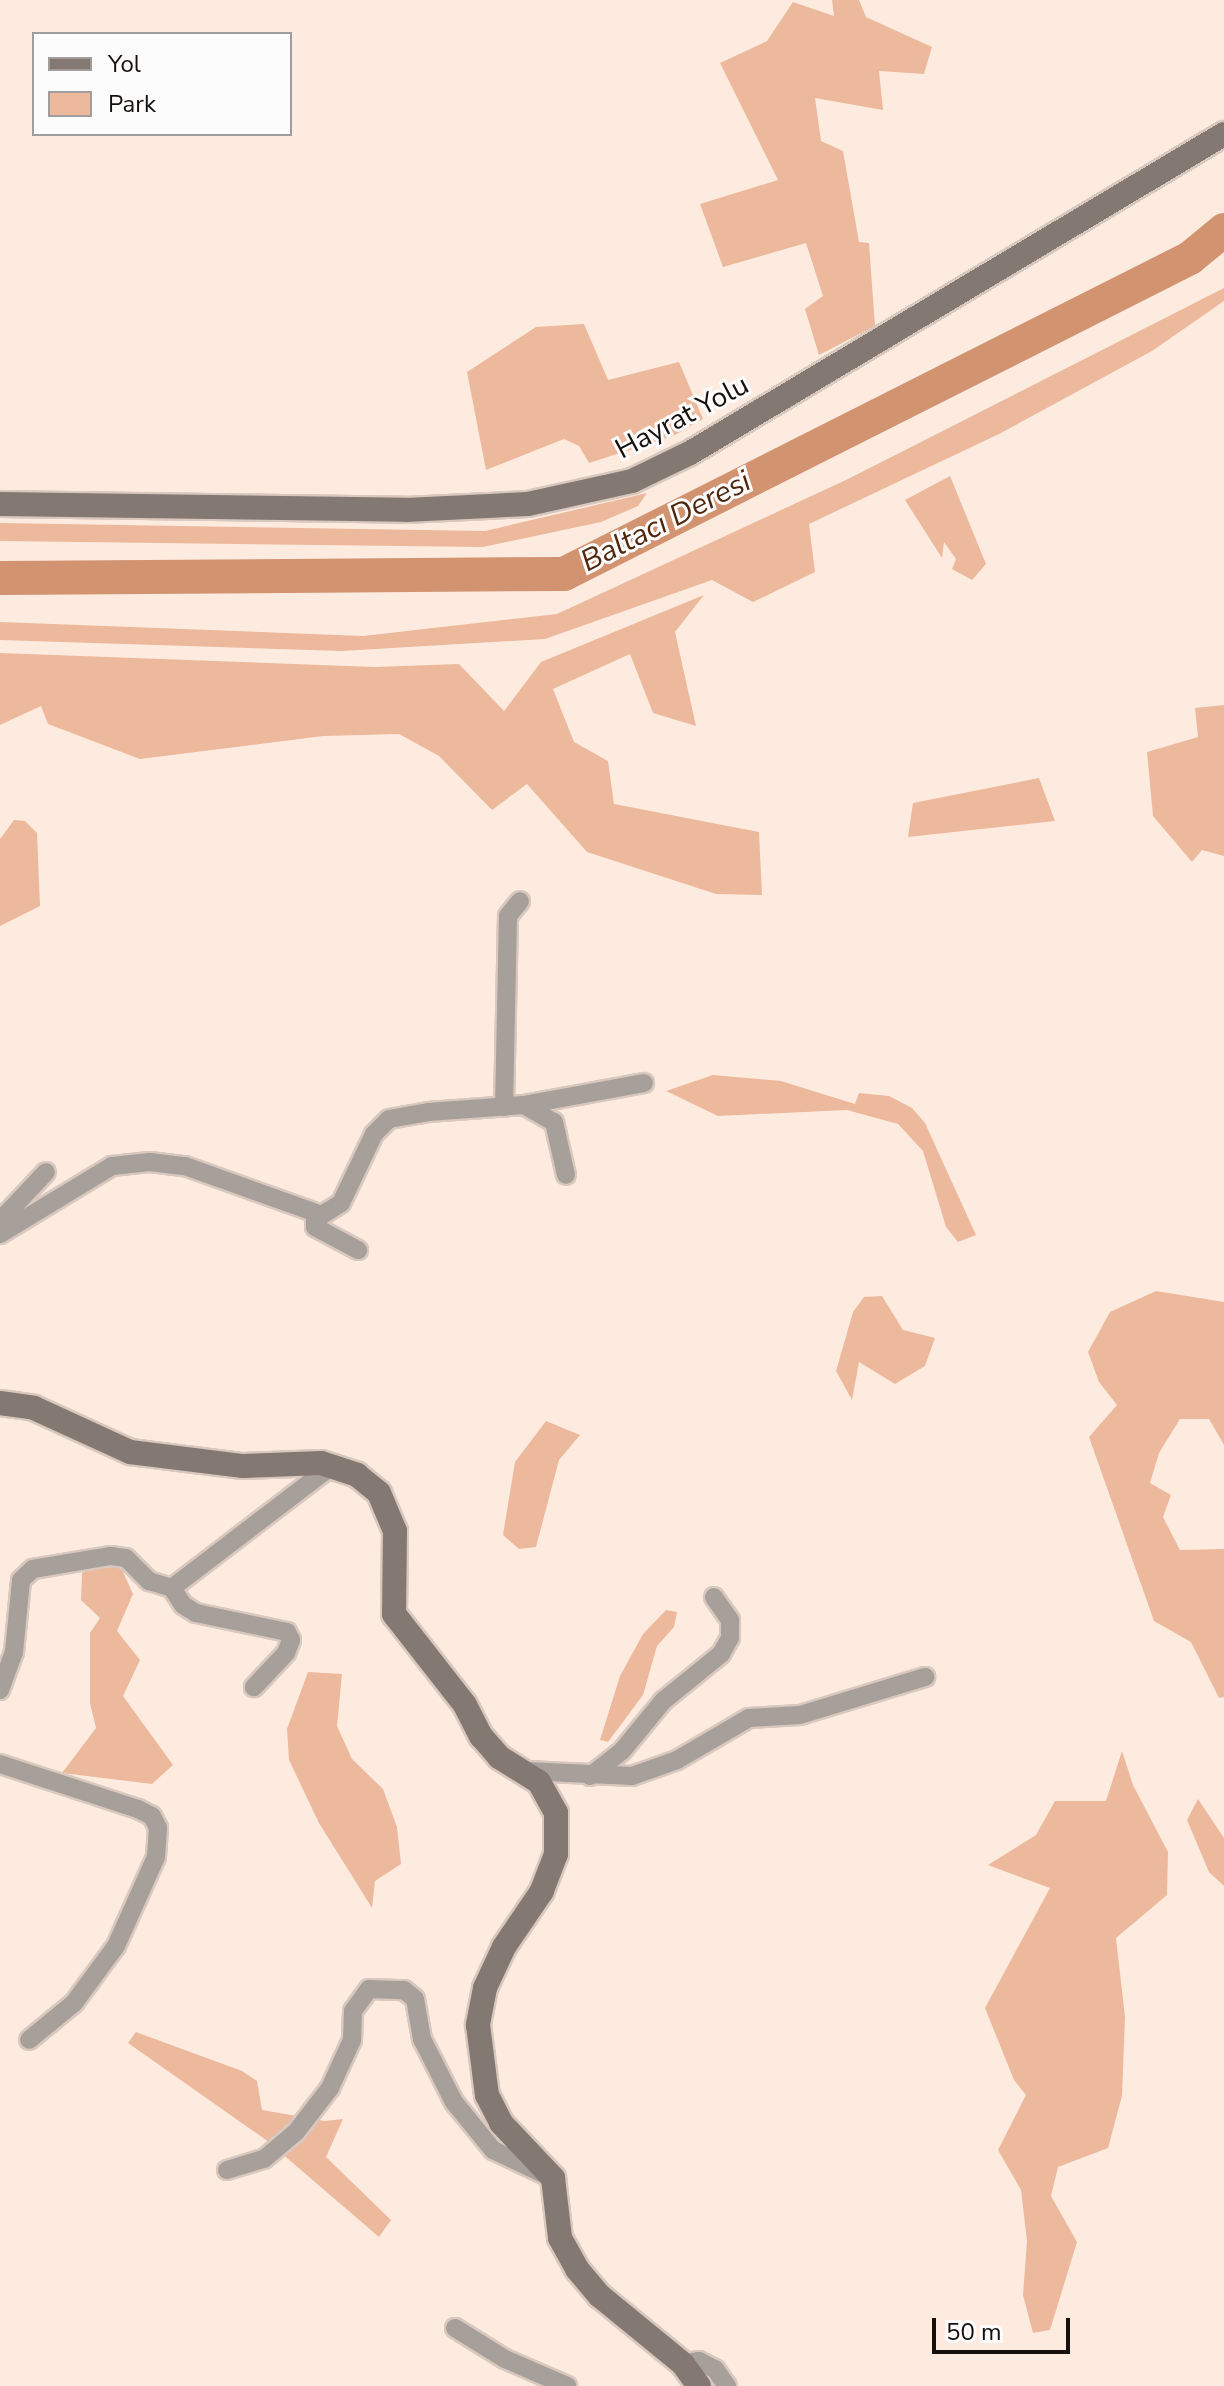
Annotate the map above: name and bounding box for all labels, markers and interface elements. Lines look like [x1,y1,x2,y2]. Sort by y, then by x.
legend [32,32,292,136]
text: Yol [108,48,141,80]
text: Park [108,88,156,120]
street label: Hayrat Yolu [610,368,754,466]
water label: Baltacı Deresi [575,464,757,580]
scale bar [936,2302,1074,2352]
text: 50 m [946,2316,1002,2348]

